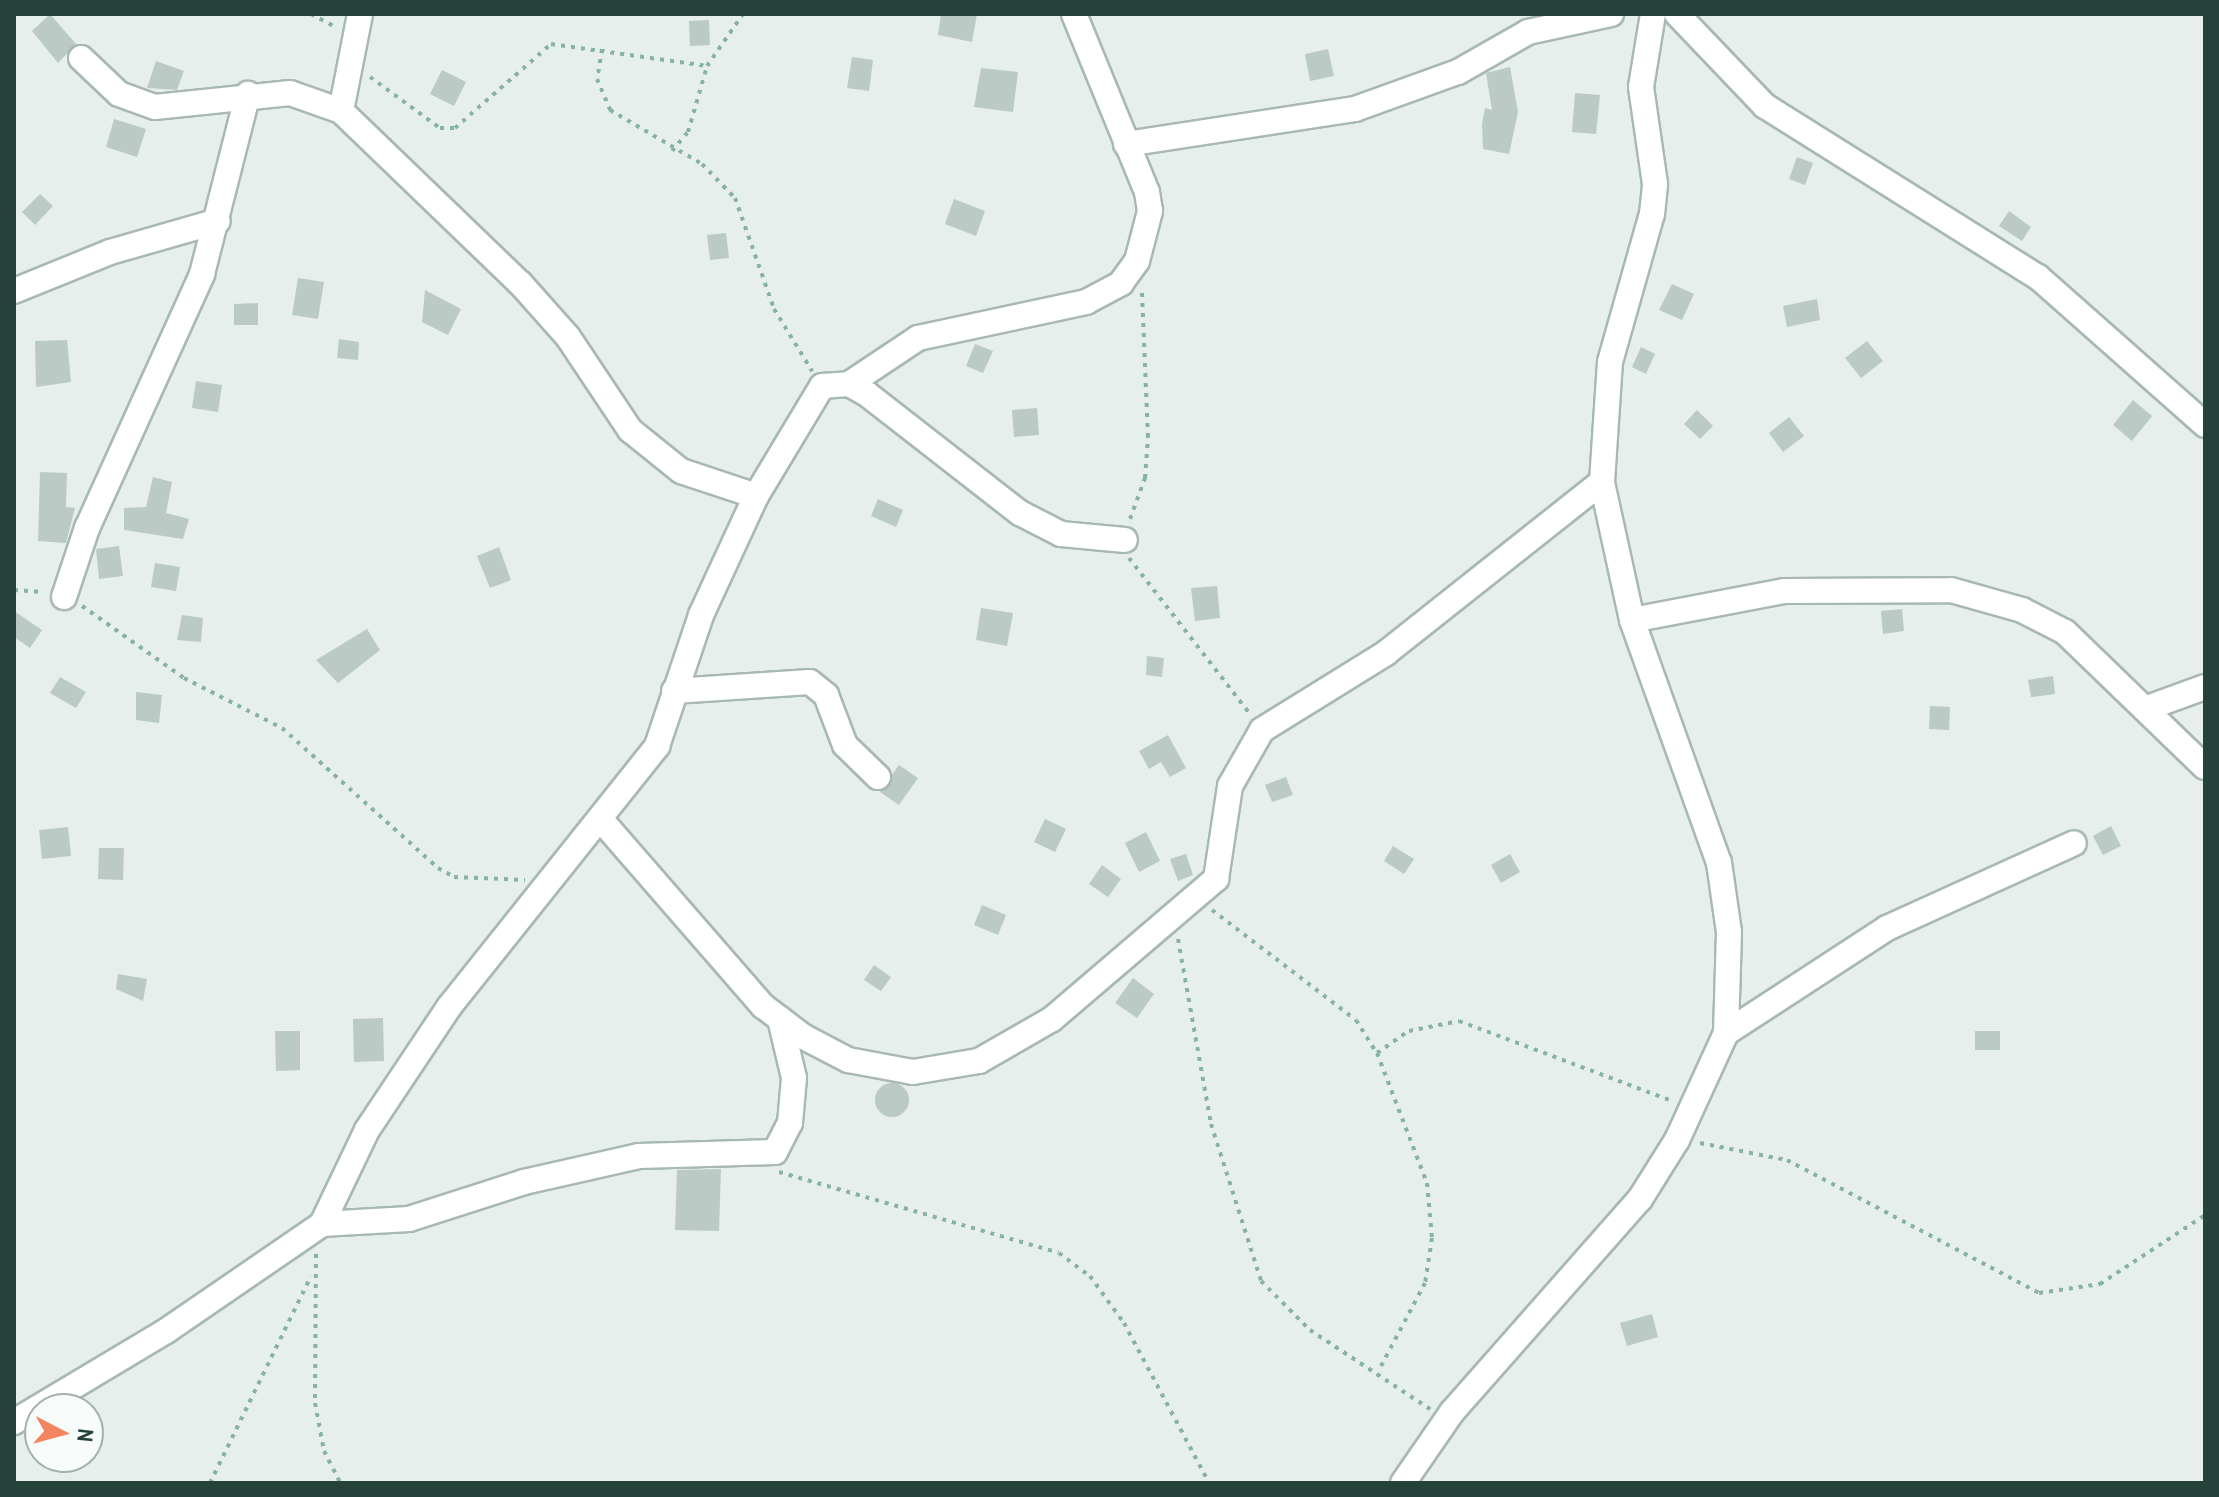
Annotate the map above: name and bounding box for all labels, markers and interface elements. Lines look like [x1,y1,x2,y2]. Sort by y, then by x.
north arrow [24,1393,104,1473]
text: N [70,1427,101,1443]

